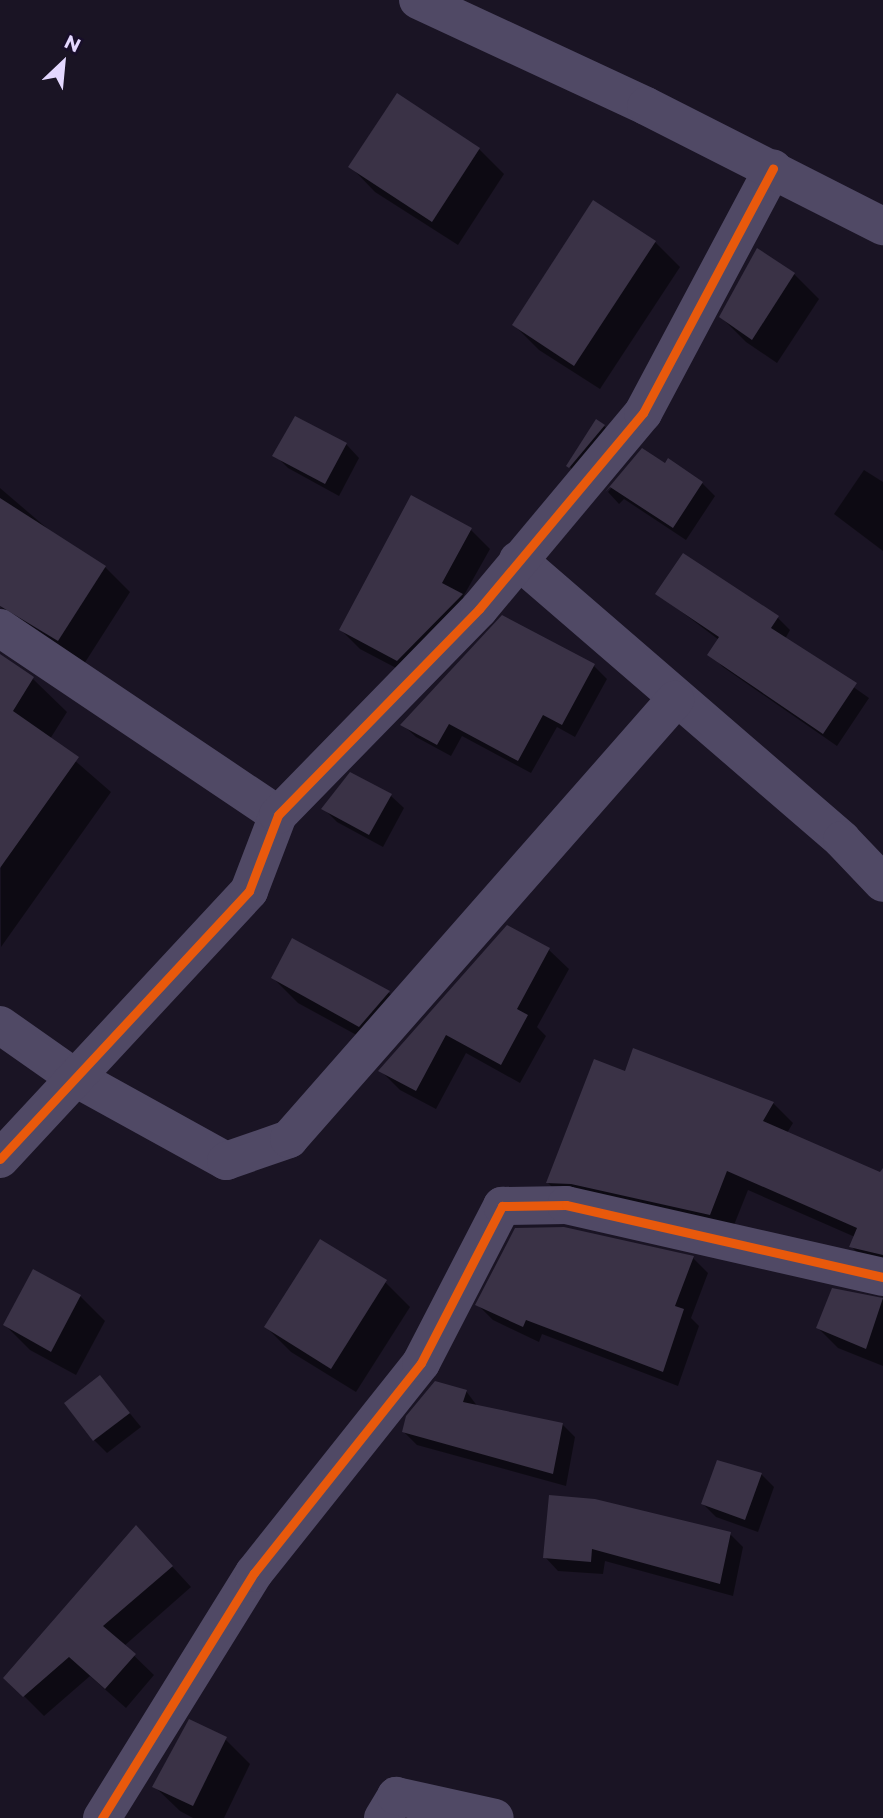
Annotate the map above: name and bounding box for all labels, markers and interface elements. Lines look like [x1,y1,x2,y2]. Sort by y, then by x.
north arrow [28,28,98,98]
text: N [60,30,84,57]

